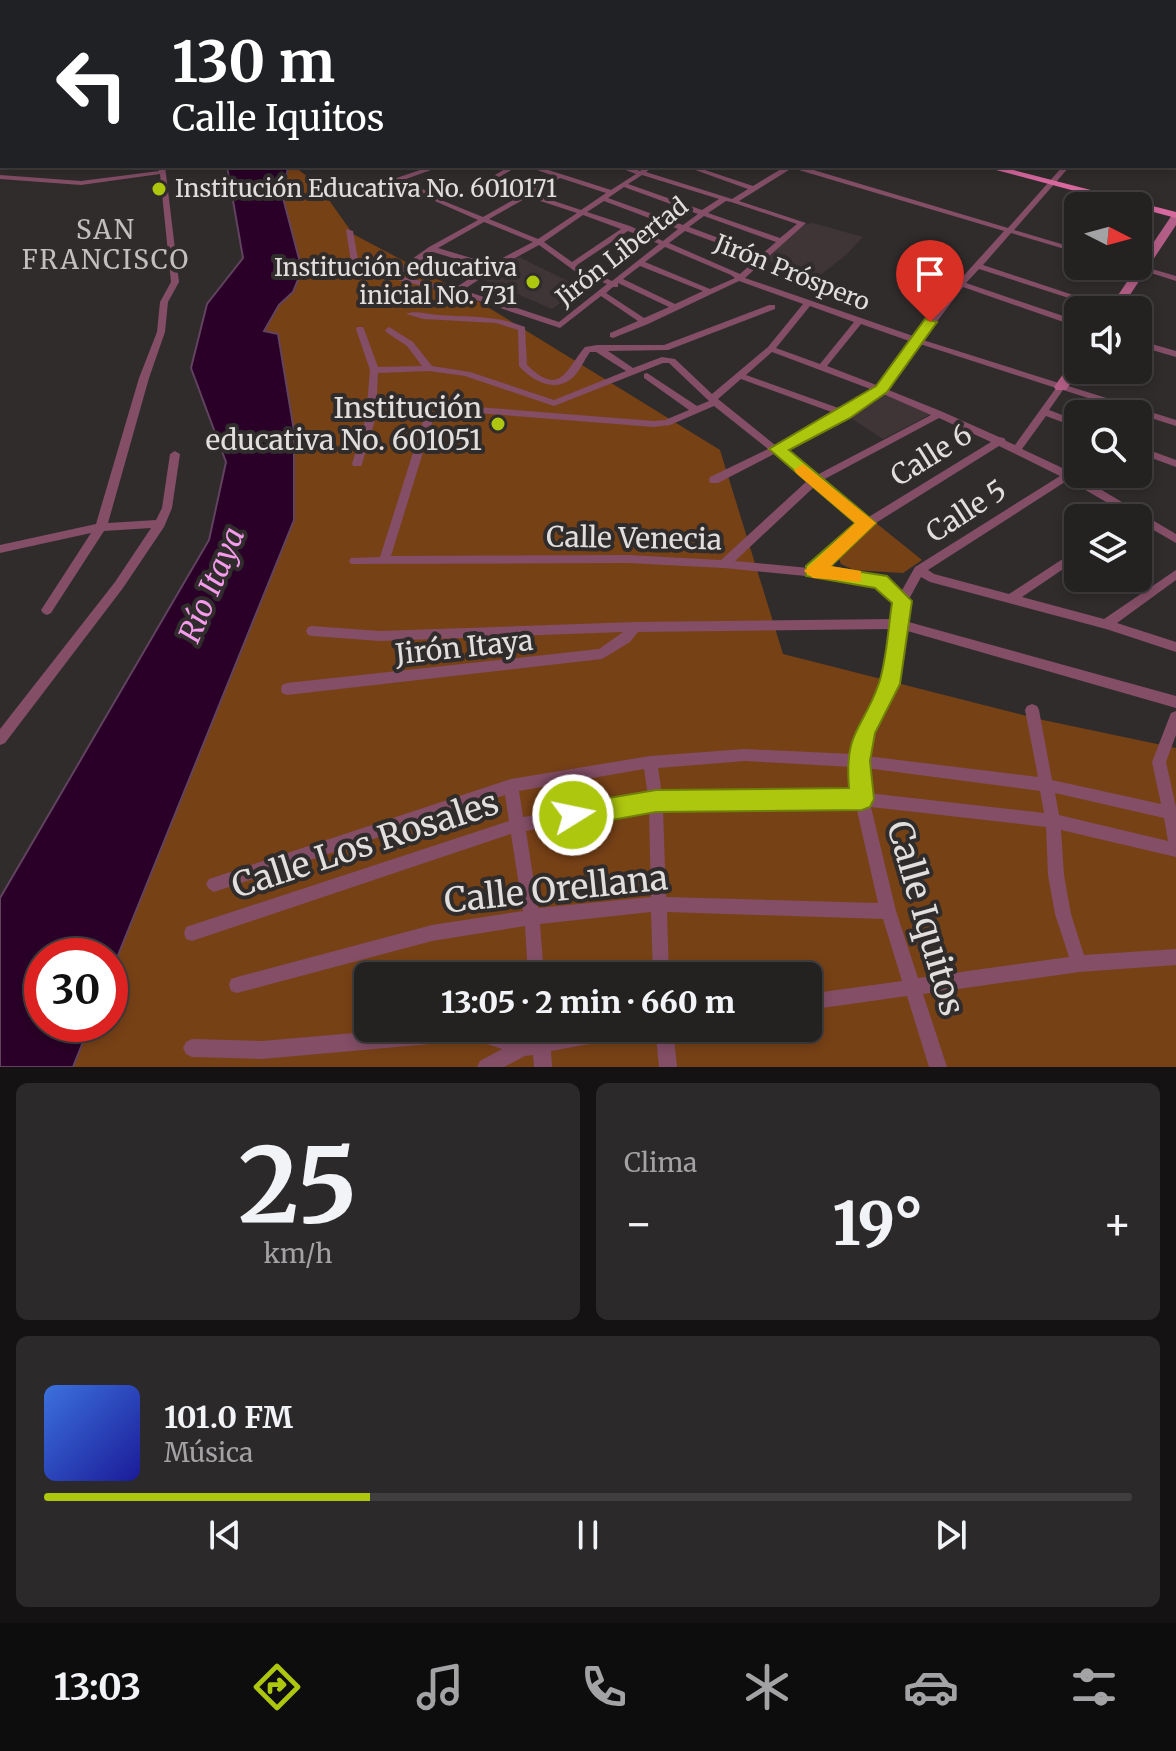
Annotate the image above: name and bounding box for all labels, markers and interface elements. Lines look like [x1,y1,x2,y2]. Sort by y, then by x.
text: 130 m [172,27,335,97]
icon: left [40,32,144,136]
text: Calle Iquitos [172,96,384,141]
place label: Institución Educativa No. 6010171 [175,173,557,204]
marker: Institución Educativa No. 6010171 [150,180,168,198]
street label: Jirón Libertad [549,190,694,313]
north arrow [1064,192,1152,280]
map controls [1064,192,1152,592]
district label: SAN FRANCISCO [22,213,190,276]
street label: Jirón Próspero [709,227,874,318]
pin [896,240,964,322]
place label: Institución educativa inicial No. 731 [274,252,517,311]
icon: arrive [908,252,952,296]
marker: Institución educativa inicial No. 731 [524,273,542,291]
button: sound [1064,296,1152,384]
place label: Institución educativa No. 601051 [206,390,482,458]
button: search [1064,400,1152,488]
marker: Institución educativa No. 601051 [489,415,507,433]
street label: Calle 6 [884,416,978,494]
street label: Calle 5 [919,472,1013,550]
button: layers [1064,504,1152,592]
street label: Calle Venecia [546,518,722,558]
water label: Río Itaya [170,521,252,648]
street label: Jirón Itaya [392,622,535,672]
position arrow [531,773,615,857]
street label: Calle Los Rosales [226,781,504,907]
street label: Calle Iquitos [878,816,974,1020]
street label: Calle Orellana [442,856,670,922]
speed limit sign: 30 [24,938,128,1042]
text: 13:05 · 2 min · 660 m [441,983,735,1021]
text: 25 [238,1120,358,1250]
text: Clima [624,1146,697,1179]
text: 19° [833,1186,923,1261]
text: − [624,1196,653,1251]
text: + [1103,1196,1132,1251]
text: km/h [264,1237,332,1270]
text: 101.0 FM [164,1398,293,1436]
text: Música [164,1436,253,1469]
icon: previous [203,1513,247,1557]
icon: pause [566,1513,610,1557]
icon: next [929,1513,973,1557]
icon: directions [249,1659,305,1715]
icon: music [412,1659,468,1715]
icon: phone [576,1659,632,1715]
icon: climate [739,1659,795,1715]
icon: car [903,1659,959,1715]
icon: filters [1066,1659,1122,1715]
text: 13:03 [54,1665,141,1710]

